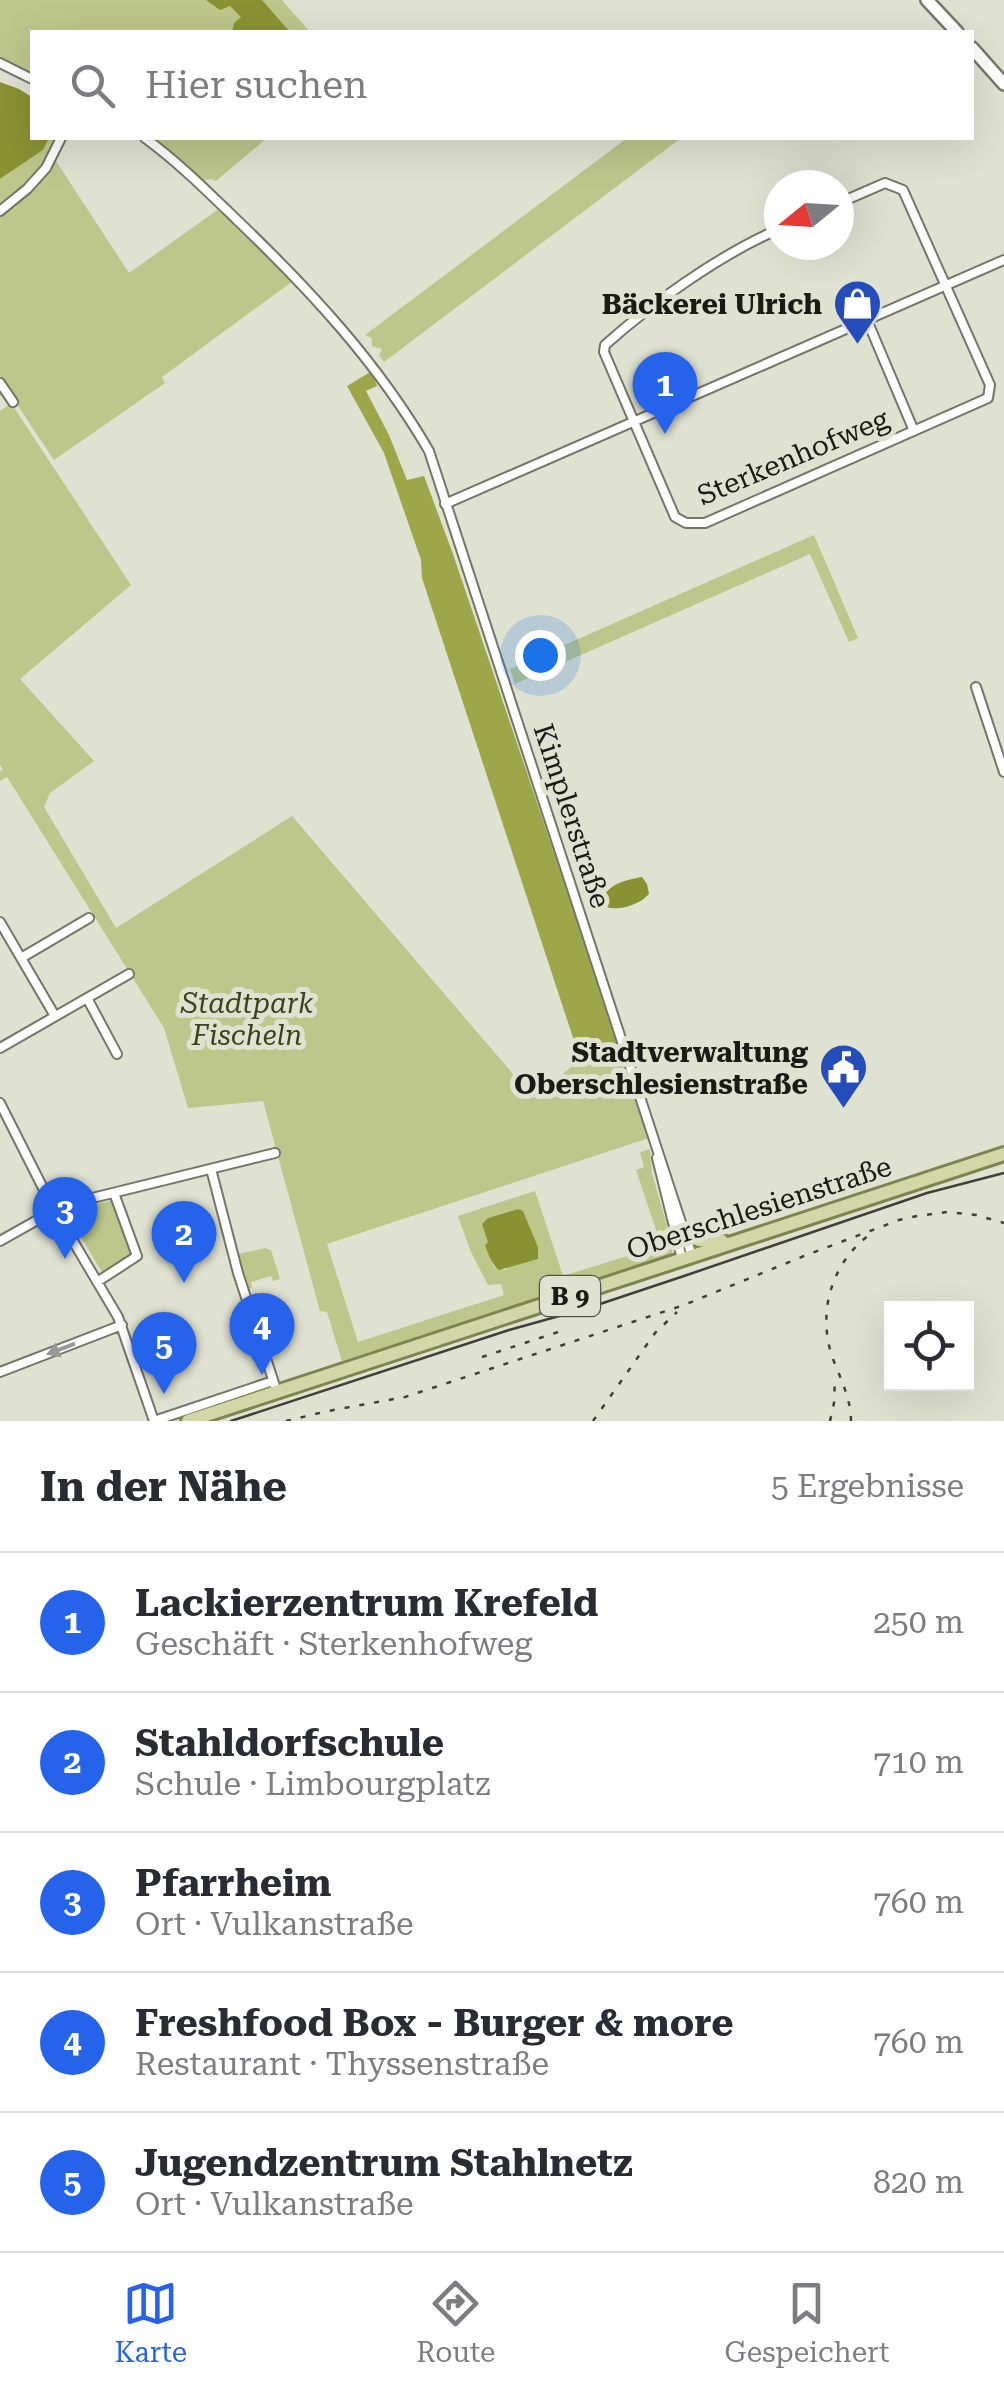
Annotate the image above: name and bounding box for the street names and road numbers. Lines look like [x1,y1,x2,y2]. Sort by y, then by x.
street label: Sterkenhofweg [692,402,894,512]
street label: Kimplerstraße [527,720,617,912]
street label: Oberschlesienstraße [622,1150,896,1266]
road number: B 9 [540,1276,600,1316]

